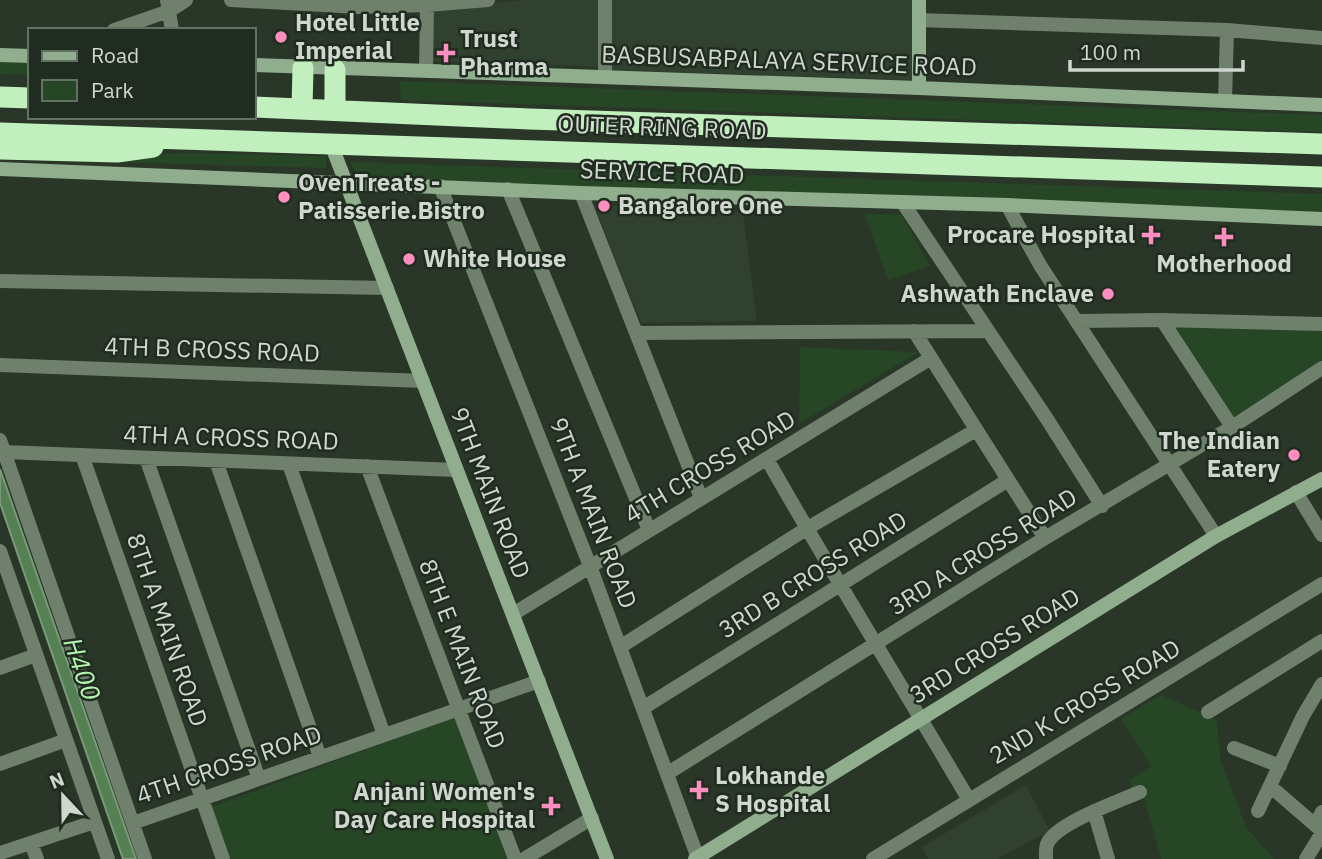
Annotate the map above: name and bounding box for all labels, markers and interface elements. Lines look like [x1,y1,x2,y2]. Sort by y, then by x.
place label: Hotel Little Imperial [295,6,420,66]
place label: Trust Pharma [460,22,549,82]
legend [28,28,256,119]
scale bar [1070,28,1243,72]
marker: Hotel Little Imperial [273,29,289,45]
street label: BASBUSABPALAYA SERVICE ROAD [601,37,977,83]
text: 100 m [1080,38,1141,66]
text: Road [91,41,139,69]
marker: Trust Pharma [438,45,454,61]
text: Park [91,76,134,104]
street label: OUTER RING ROAD [557,107,767,147]
street label: SERVICE ROAD [579,153,745,191]
place label: OvenTreats - Patisserie.Bistro [298,166,485,226]
marker: OvenTreats - Patisserie.Bistro [276,189,292,205]
place label: Bangalore One [618,189,783,221]
marker: Bangalore One [596,198,612,214]
place label: Procare Hospital [947,218,1135,250]
marker: Procare Hospital [1141,225,1161,245]
marker: Motherhood [1214,227,1234,247]
place label: White House [423,242,567,274]
place label: Motherhood [1156,247,1292,279]
marker: White House [401,251,417,267]
place label: Ashwath Enclave [901,277,1094,309]
marker: Ashwath Enclave [1100,286,1116,302]
street label: 4TH B CROSS ROAD [104,329,320,369]
street label: 9TH MAIN ROAD [444,402,538,583]
street label: 4TH CROSS ROAD [618,402,801,530]
street label: 9TH A MAIN ROAD [543,413,645,613]
street label: 4TH A CROSS ROAD [123,417,339,457]
place label: The Indian Eatery [1158,424,1280,484]
marker: The Indian Eatery [1286,447,1302,463]
street label: 3RD A CROSS ROAD [882,480,1083,622]
street label: 3RD B CROSS ROAD [712,503,913,645]
street label: 8TH A MAIN ROAD [120,529,216,730]
street label: 8TH E MAIN ROAD [412,554,514,753]
street label: 3RD CROSS ROAD [903,580,1086,710]
street label: 2ND K CROSS ROAD [983,631,1186,771]
water label: H400 [56,633,110,705]
street label: 4TH CROSS ROAD [132,717,326,811]
place label: Lokhande S Hospital [715,759,830,819]
north arrow [28,761,98,831]
text: N [46,767,68,794]
place label: Anjani Women's Day Care Hospital [334,775,535,835]
marker: Lokhande S Hospital [689,780,709,800]
marker: Anjani Women's Day Care Hospital [541,796,561,816]

